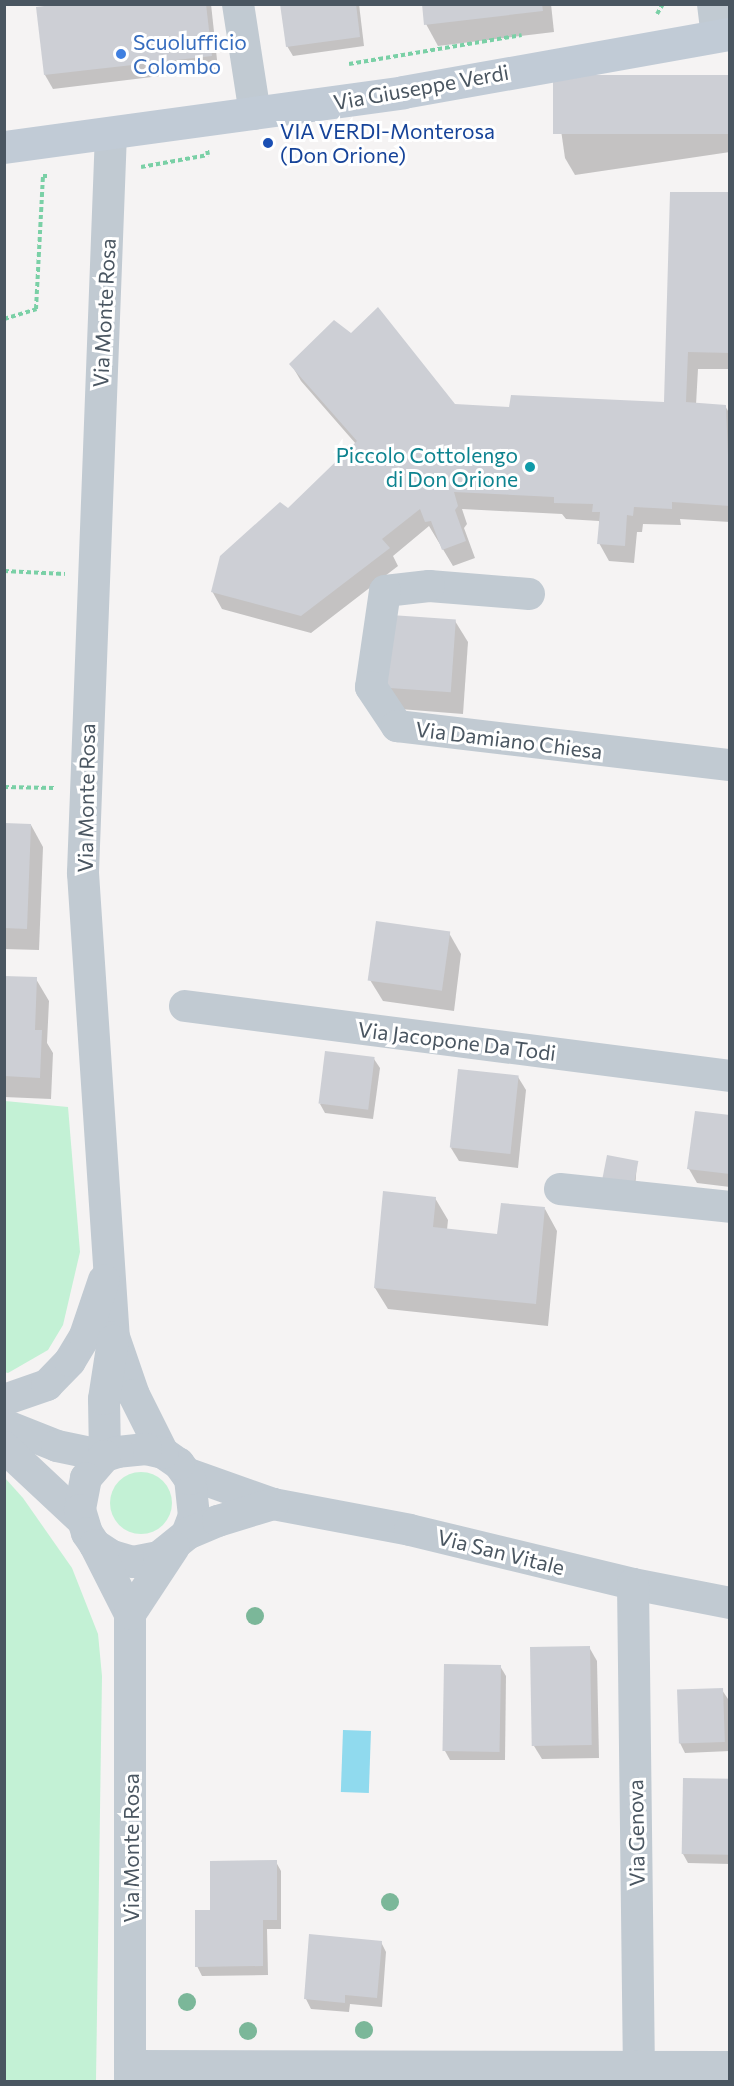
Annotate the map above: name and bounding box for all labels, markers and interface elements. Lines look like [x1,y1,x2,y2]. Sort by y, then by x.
place label: Scuolufficio Colombo [133,29,247,79]
marker: Scuolufficio Colombo [114,47,128,61]
street label: Via Giuseppe Verdi [331,59,511,115]
place label: VIA VERDI-Monterosa (Don Orione) [280,118,495,168]
marker: VIA VERDI-Monterosa (Don Orione) [261,136,275,150]
street label: Via Monte Rosa [88,238,120,388]
place label: Piccolo Cottolengo di Don Orione [336,442,518,492]
marker: Piccolo Cottolengo di Don Orione [523,460,537,474]
street label: Via Damiano Chiesa [414,716,604,764]
street label: Via Monte Rosa [72,723,100,873]
street label: Via Jacopone Da Todi [357,1016,557,1066]
street label: Via San Vitale [435,1524,567,1580]
street label: Via Monte Rosa [118,1773,144,1923]
street label: Via Genova [622,1779,650,1887]

